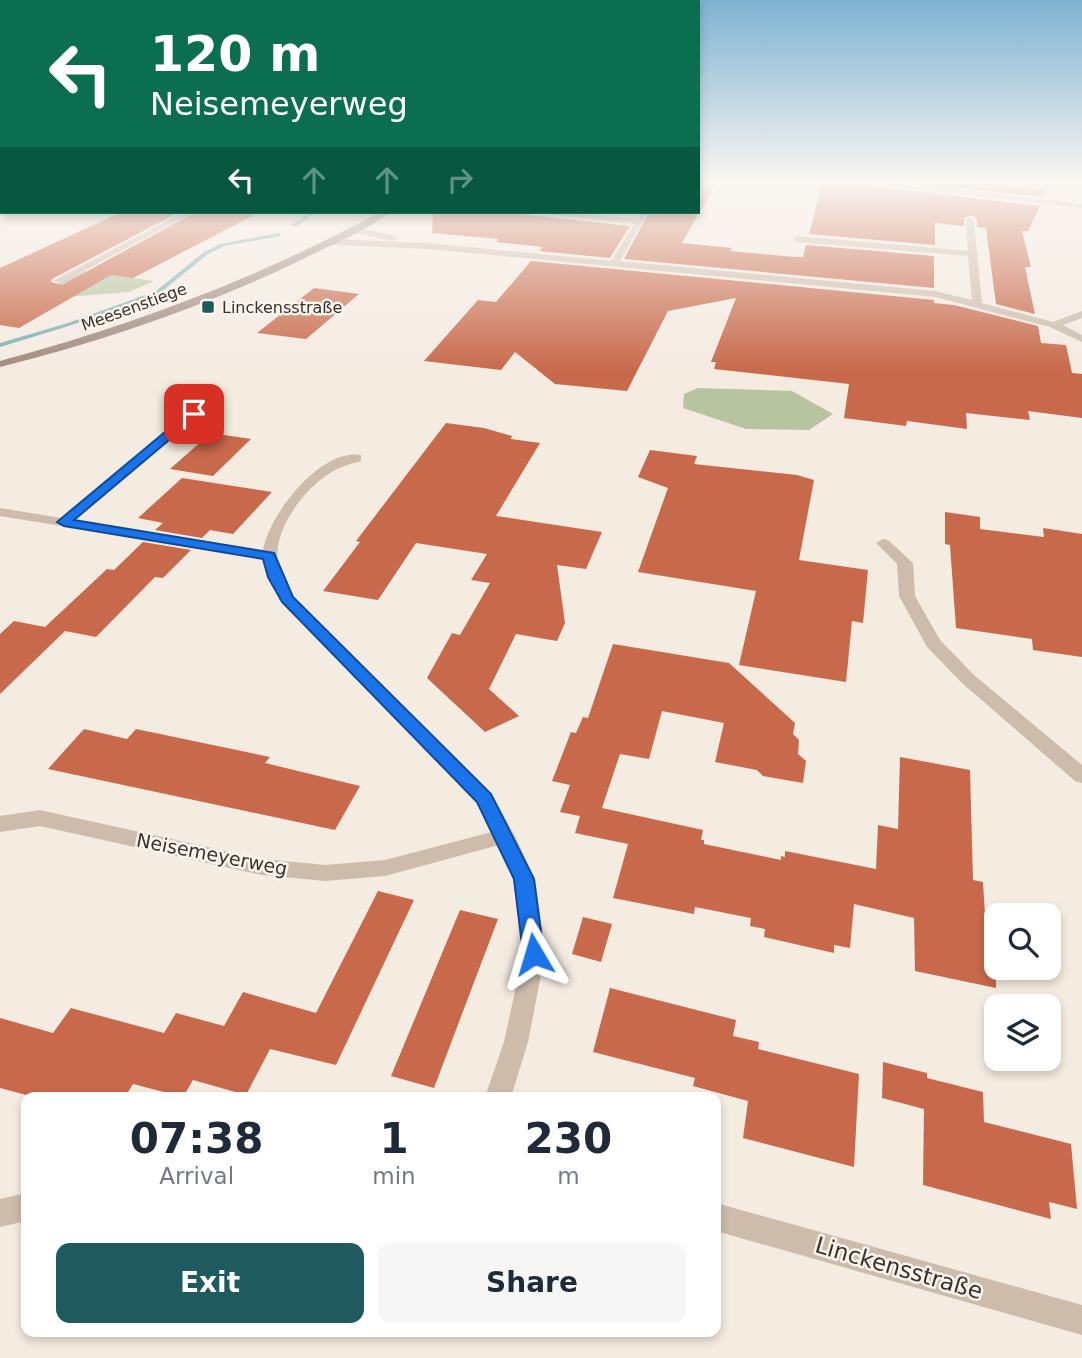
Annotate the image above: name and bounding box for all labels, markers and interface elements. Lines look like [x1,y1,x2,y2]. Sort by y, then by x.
text: 120 m [150,26,320,83]
icon: left [35,28,126,119]
text: Neisemeyerweg [150,85,408,123]
icon: left [222,161,260,199]
icon: ahead [295,161,333,199]
icon: ahead [368,161,406,199]
icon: right [441,161,479,199]
street label: Meesenstiege [79,279,189,335]
place label: Linckensstraße [222,298,342,317]
marker: Linckensstraße [200,299,216,315]
pin [164,384,224,444]
icon: arrive [175,395,213,433]
street label: Neisemeyerweg [135,829,289,879]
map controls [984,903,1061,1071]
button: search [984,903,1061,980]
position arrow [497,917,571,991]
button: layers [984,994,1061,1071]
text: 07:38 [130,1114,264,1163]
text: 1 [379,1114,409,1163]
text: 230 [525,1114,612,1163]
text: Arrival [159,1163,234,1189]
text: min [372,1163,416,1189]
text: m [557,1163,580,1189]
street label: Linckensstraße [812,1232,986,1304]
button: Exit [56,1243,364,1323]
button: Share [378,1243,686,1323]

